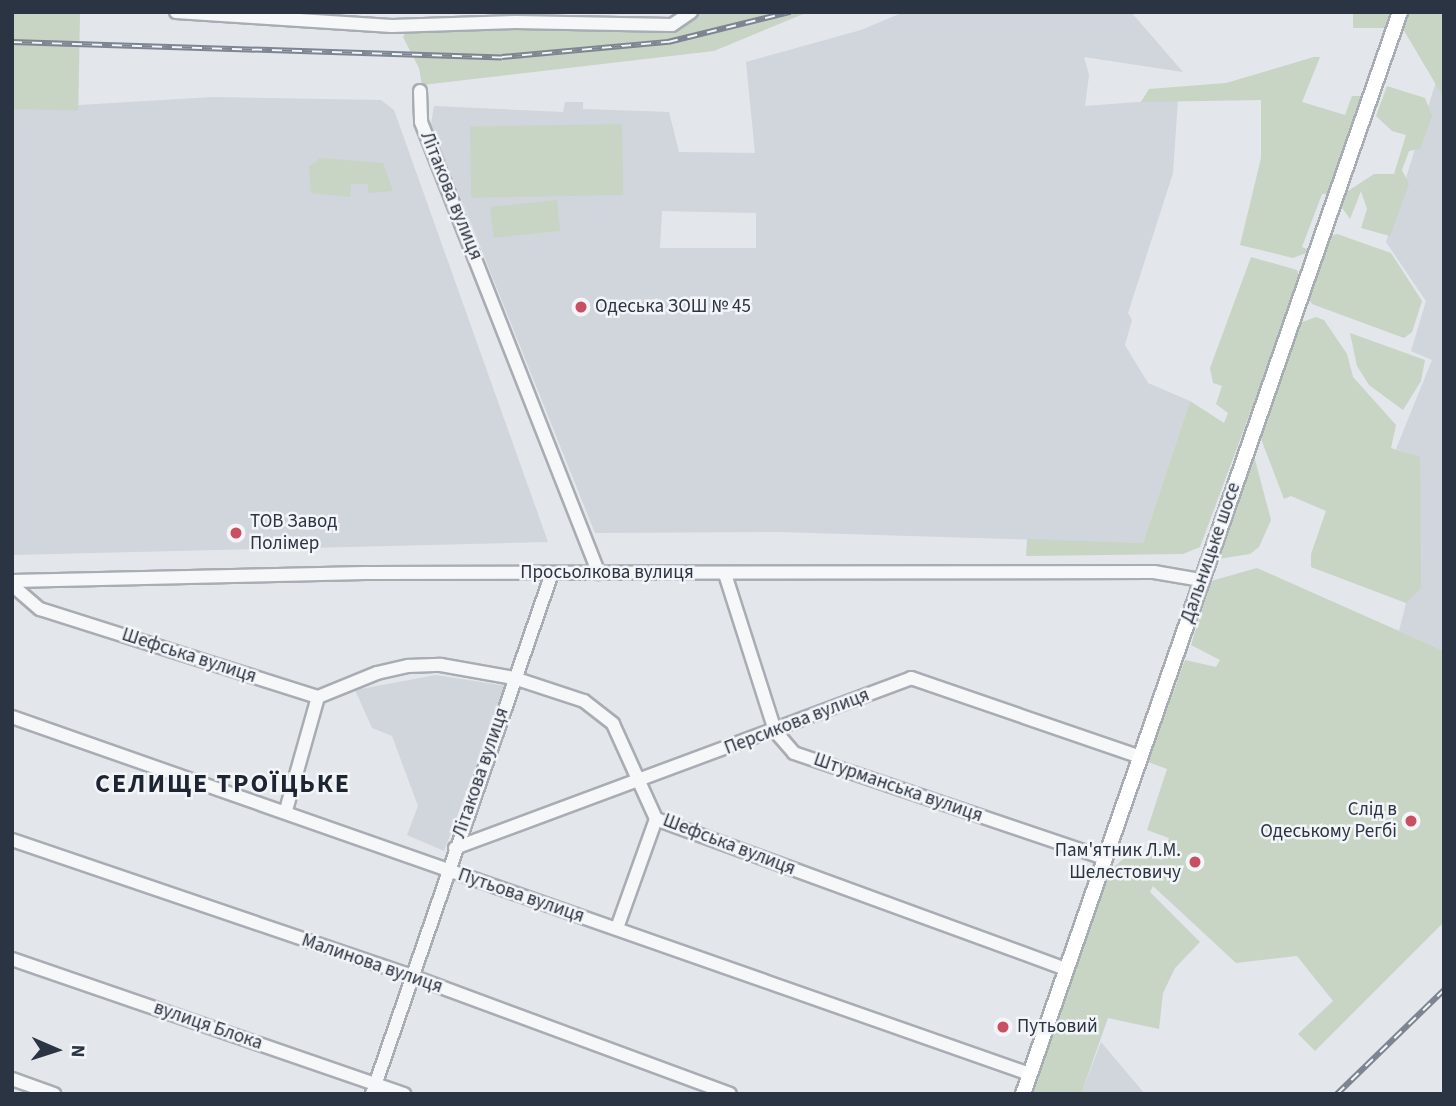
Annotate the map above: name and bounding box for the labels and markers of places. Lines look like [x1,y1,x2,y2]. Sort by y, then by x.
place label: Одеська ЗОШ № 45 [595,296,751,318]
marker: Одеська ЗОШ № 45 [573,299,589,315]
place label: ТОВ Завод Полімер [250,511,337,555]
marker: ТОВ Завод Полімер [228,525,244,541]
place label: Слід в Одеському Регбі [1260,799,1397,843]
marker: Слід в Одеському Регбі [1403,813,1419,829]
place label: Пам'ятник Л.М. Шелестовичу [1055,840,1181,884]
marker: Пам'ятник Л.М. Шелестовичу [1187,854,1203,870]
place label: Путьовий [1017,1016,1098,1038]
marker: Путьовий [995,1019,1011,1035]

